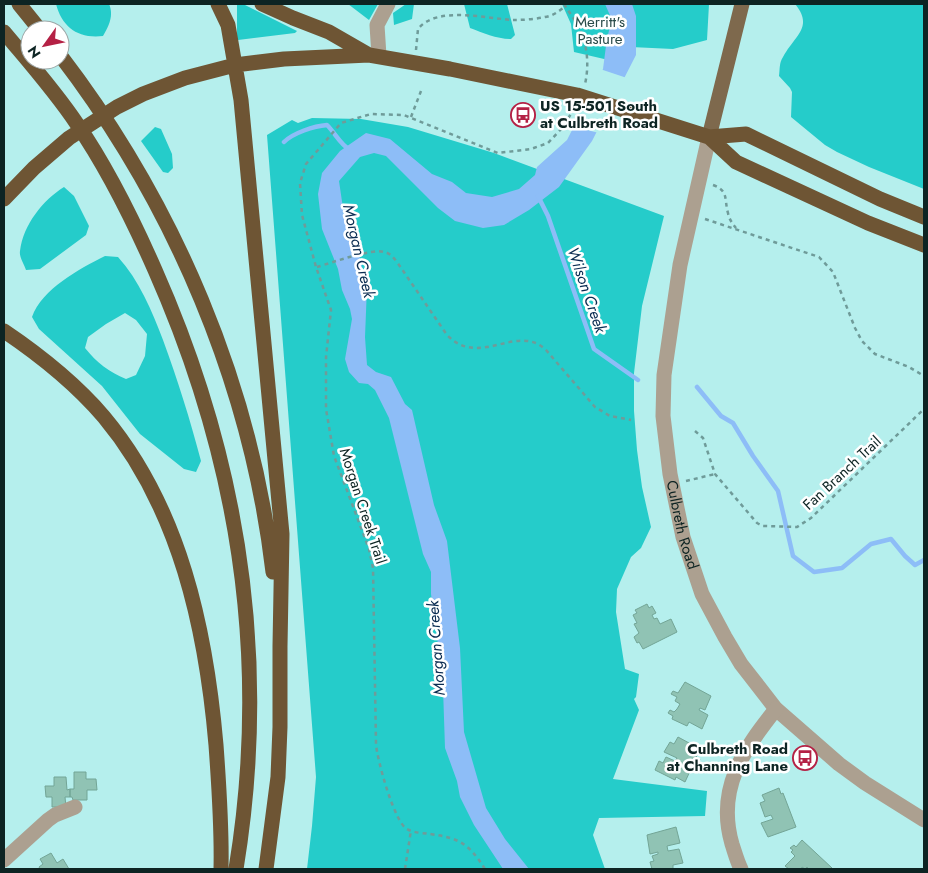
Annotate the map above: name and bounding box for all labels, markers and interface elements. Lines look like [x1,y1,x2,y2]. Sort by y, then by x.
park label: Merritt's Pasture [575,11,625,50]
north arrow [20,20,70,70]
text: N [23,42,46,62]
place label: US 15-501 South at Culbreth Road [540,95,658,134]
bus stop icon: US 15-501 South at Culbreth Road [510,102,536,128]
water label: Morgan Creek [337,202,381,301]
water label: Wilson Creek [562,244,613,337]
street label: Fan Branch Trail [798,431,886,515]
street label: Morgan Creek Trail [334,445,392,567]
street label: Culbreth Road [661,478,704,572]
water label: Morgan Creek [421,598,451,696]
place label: Culbreth Road at Channing Lane [667,738,788,777]
bus stop icon: Culbreth Road at Channing Lane [792,745,818,771]

